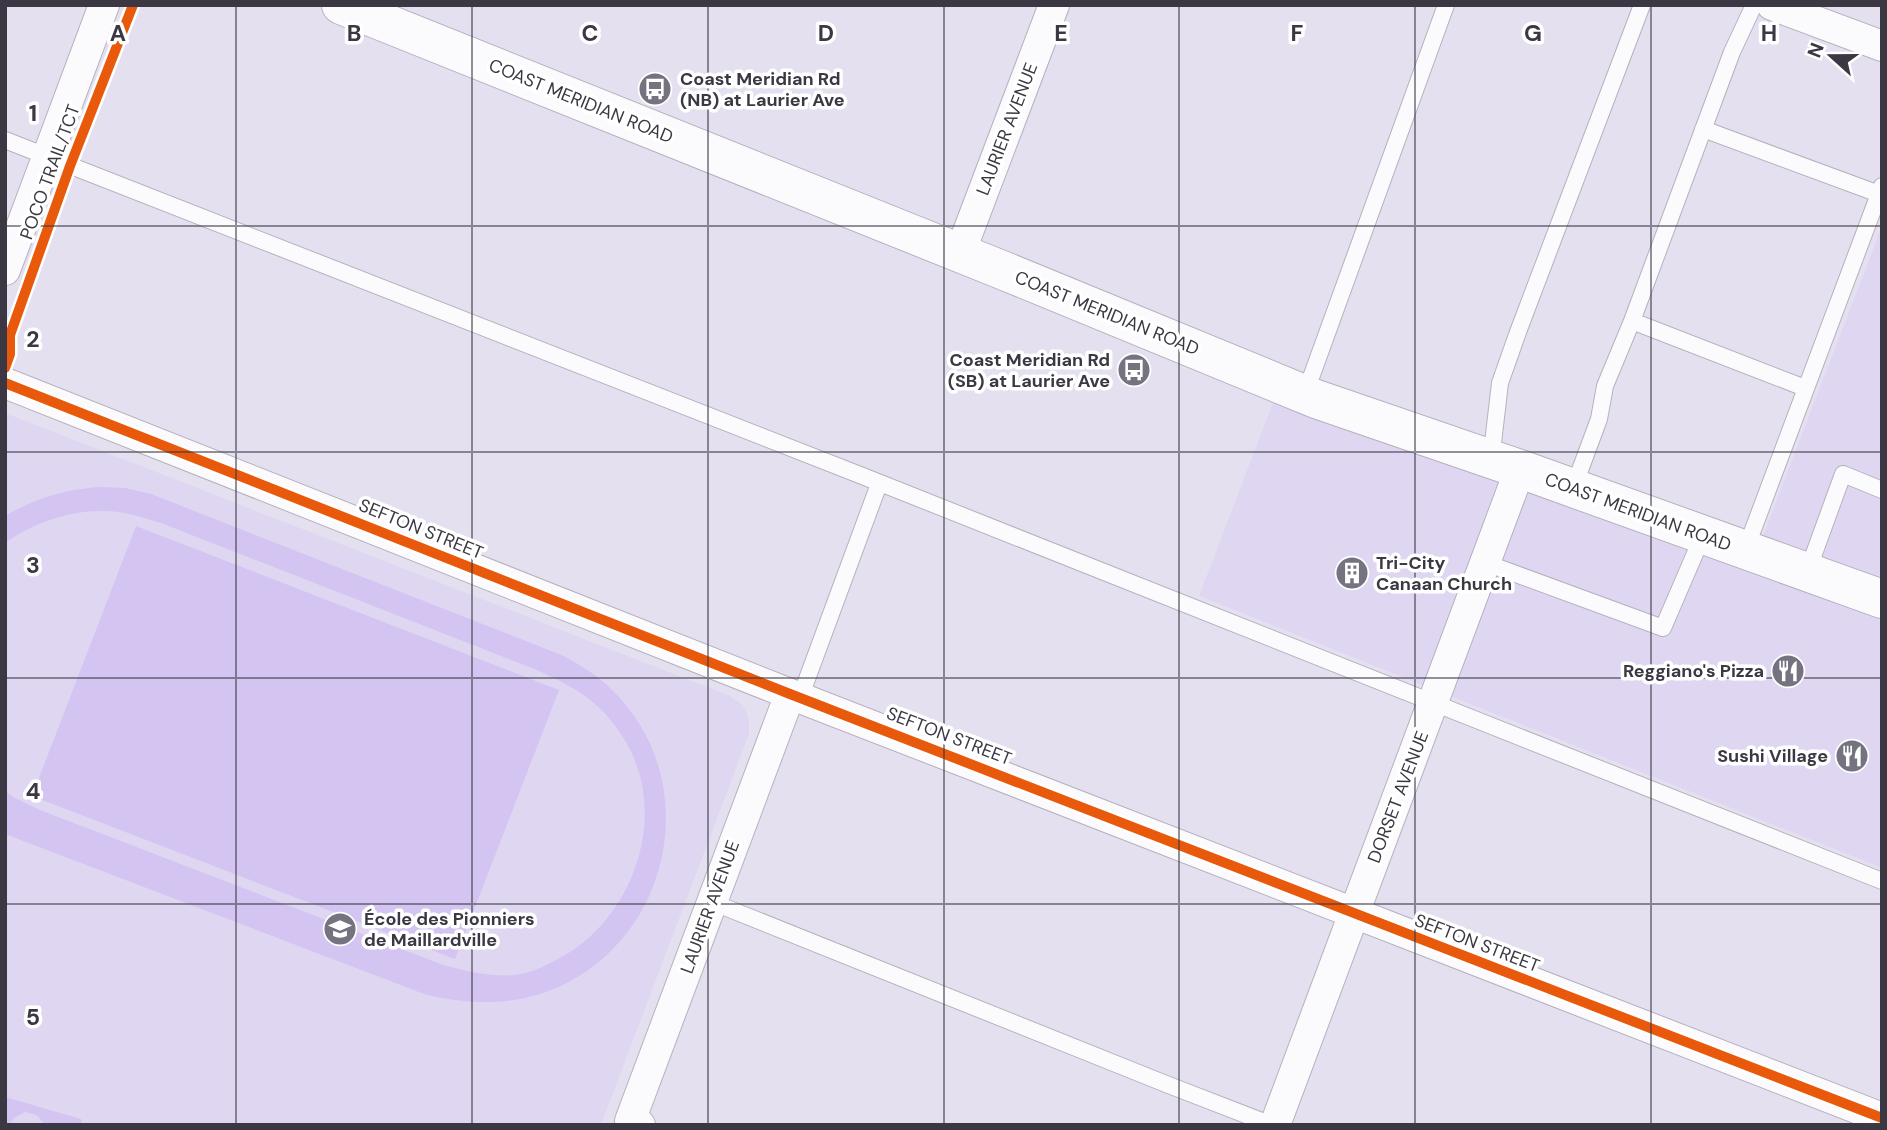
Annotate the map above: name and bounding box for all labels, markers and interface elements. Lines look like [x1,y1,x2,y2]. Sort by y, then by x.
text: A [110,18,126,48]
text: B [347,18,361,48]
text: C [582,18,598,48]
text: D [818,18,834,48]
text: E [1054,18,1068,48]
text: F [1291,18,1304,48]
text: G [1524,18,1542,48]
text: H [1761,18,1777,48]
north arrow [1796,21,1866,91]
text: N [1801,39,1830,61]
street label: COAST MERIDIAN ROAD [485,53,677,149]
street label: LAURIER AVENUE [971,59,1043,199]
place label: Coast Meridian Rd (NB) at Laurier Ave [680,67,845,112]
bus stop icon: Coast Meridian Rd (NB) at Laurier Ave [636,70,674,108]
text: 1 [29,98,37,128]
street label: POCO TRAIL/TCT [14,101,86,243]
street label: COAST MERIDIAN ROAD [1011,265,1203,361]
text: 2 [26,324,40,354]
place label: Coast Meridian Rd (SB) at Laurier Ave [948,348,1110,393]
bus stop icon: Coast Meridian Rd (SB) at Laurier Ave [1115,351,1153,389]
street label: COAST MERIDIAN ROAD [1541,467,1735,557]
street label: SEFTON STREET [355,493,487,565]
text: 3 [26,550,40,580]
place label: Tri-City Canaan Church [1376,551,1512,596]
building icon: Tri-City Canaan Church [1333,554,1371,592]
restaurant icon: Reggiano's Pizza [1769,652,1807,690]
place label: Reggiano's Pizza [1623,659,1764,683]
street label: SEFTON STREET [883,701,1015,771]
street label: DORSET AVENUE [1362,728,1434,866]
restaurant icon: Sushi Village [1833,737,1871,775]
place label: Sushi Village [1717,744,1828,768]
text: 4 [26,776,41,806]
street label: LAURIER AVENUE [675,837,745,977]
place label: École des Pionniers de Maillardville [364,907,535,952]
street label: SEFTON STREET [1411,908,1543,978]
school or university icon: École des Pionniers de Maillardville [321,910,359,948]
text: 5 [26,1002,40,1032]

